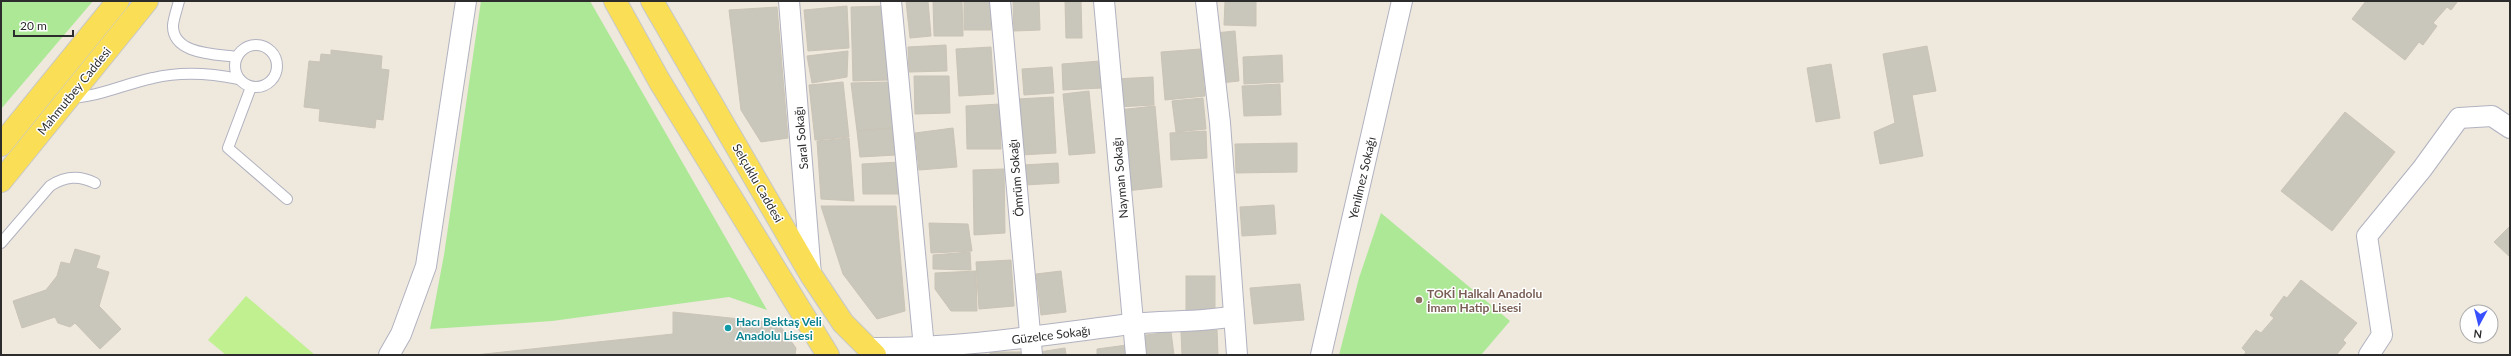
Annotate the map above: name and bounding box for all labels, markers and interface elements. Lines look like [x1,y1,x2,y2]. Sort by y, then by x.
scale bar [14,12,73,38]
text: 20 m [20,18,47,33]
street label: Mahmutbey Caddesi [34,44,114,138]
street label: Saral Sokağı [791,106,811,170]
street label: Yenilmez Sokağı [1345,135,1379,221]
street label: Nayman Sokağı [1109,137,1131,219]
street label: Ömrüm Sokağı [1005,139,1027,217]
street label: Selçuklu Caddesi [729,141,787,225]
place label: TOKİ Halkalı Anadolu İmam Hatip Lisesi [1427,286,1542,315]
marker: TOKİ Halkalı Anadolu İmam Hatip Lisesi [1414,295,1424,305]
north arrow [2459,304,2499,344]
place label: Hacı Bektaş Veli Anadolu Lisesi [735,314,822,343]
marker: Hacı Bektaş Veli Anadolu Lisesi [723,323,733,333]
street label: Güzelce Sokağı [1011,323,1091,347]
text: N [2473,327,2483,341]

